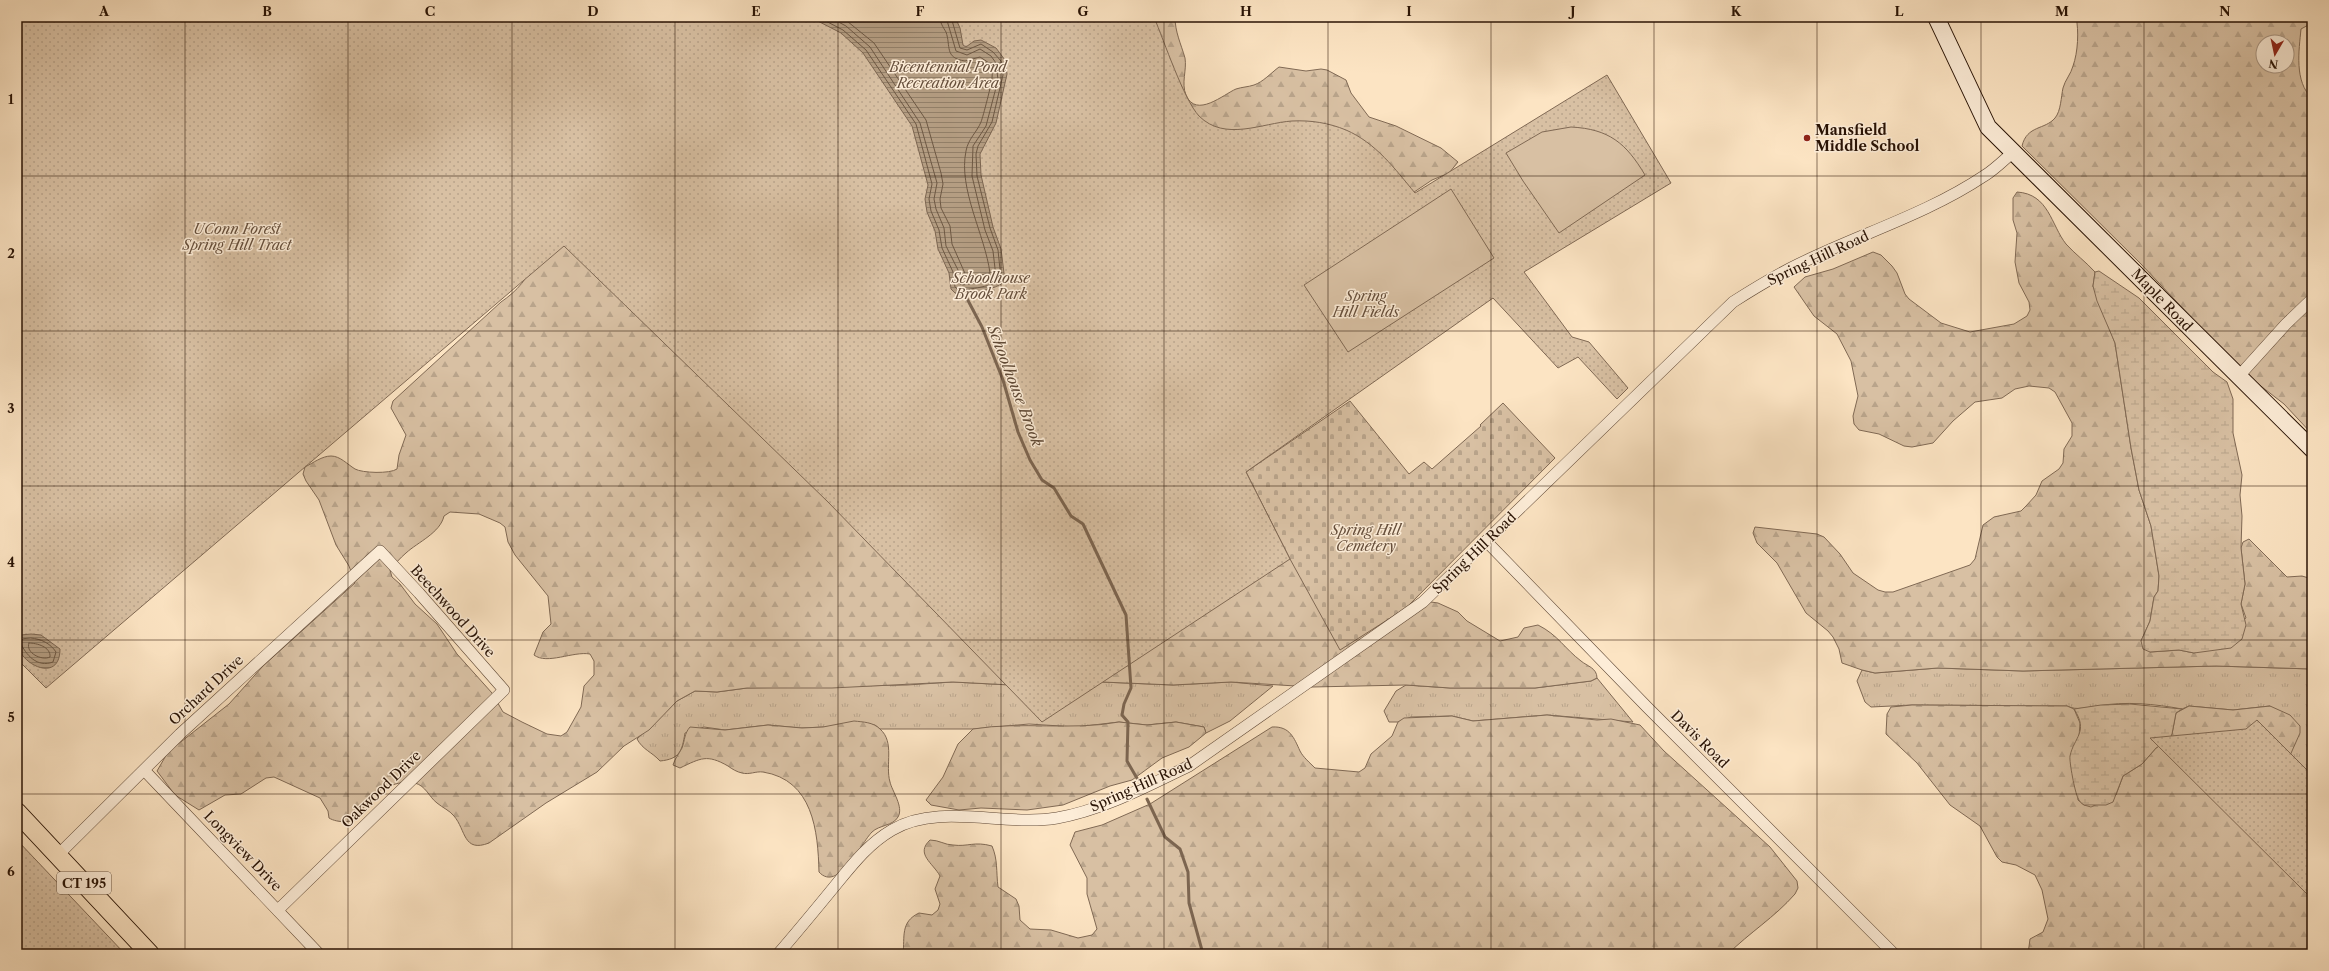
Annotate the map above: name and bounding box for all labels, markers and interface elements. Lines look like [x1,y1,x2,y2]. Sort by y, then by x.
text: A [98,3,110,19]
text: B [262,3,272,19]
text: C [425,3,435,19]
text: D [587,3,599,19]
text: E [751,3,761,19]
text: F [916,3,925,19]
text: G [1077,3,1089,19]
text: H [1240,3,1252,19]
text: I [1406,3,1412,19]
text: J [1568,3,1576,19]
text: K [1731,3,1742,19]
text: L [1895,3,1904,19]
text: M [2055,3,2069,19]
text: N [2219,3,2231,19]
north arrow [2255,34,2295,74]
text: N [2267,56,2279,72]
park label: Bicentennial Pond Recreation Area [888,58,1008,92]
text: 1 [8,91,14,107]
place label: Mansfield Middle School [1815,121,1919,155]
marker: Mansfield Middle School [1802,133,1812,143]
park label: UConn Forest Spring Hill Tract [182,220,292,254]
street label: Spring Hill Road [1764,226,1872,289]
text: 2 [7,245,15,261]
street label: Maple Road [2128,265,2197,336]
park label: Schoolhouse Brook Park [951,269,1031,303]
park label: Spring Hill Fields [1332,287,1400,321]
water label: Schoolhouse Brook [983,322,1047,449]
text: 3 [7,400,15,416]
street label: Spring Hill Road [1428,508,1520,598]
park label: Spring Hill Cemetery [1330,521,1403,555]
text: 4 [7,554,15,570]
street label: Beechwood Drive [407,561,499,661]
street label: Orchard Drive [165,651,247,729]
street label: Davis Road [1667,706,1733,772]
text: 5 [7,709,15,725]
street label: Oakwood Drive [337,746,425,832]
street label: Spring Hill Road [1087,754,1195,816]
street label: Longview Drive [200,807,286,895]
text: 6 [7,863,15,879]
road number: CT 195 [57,872,111,894]

